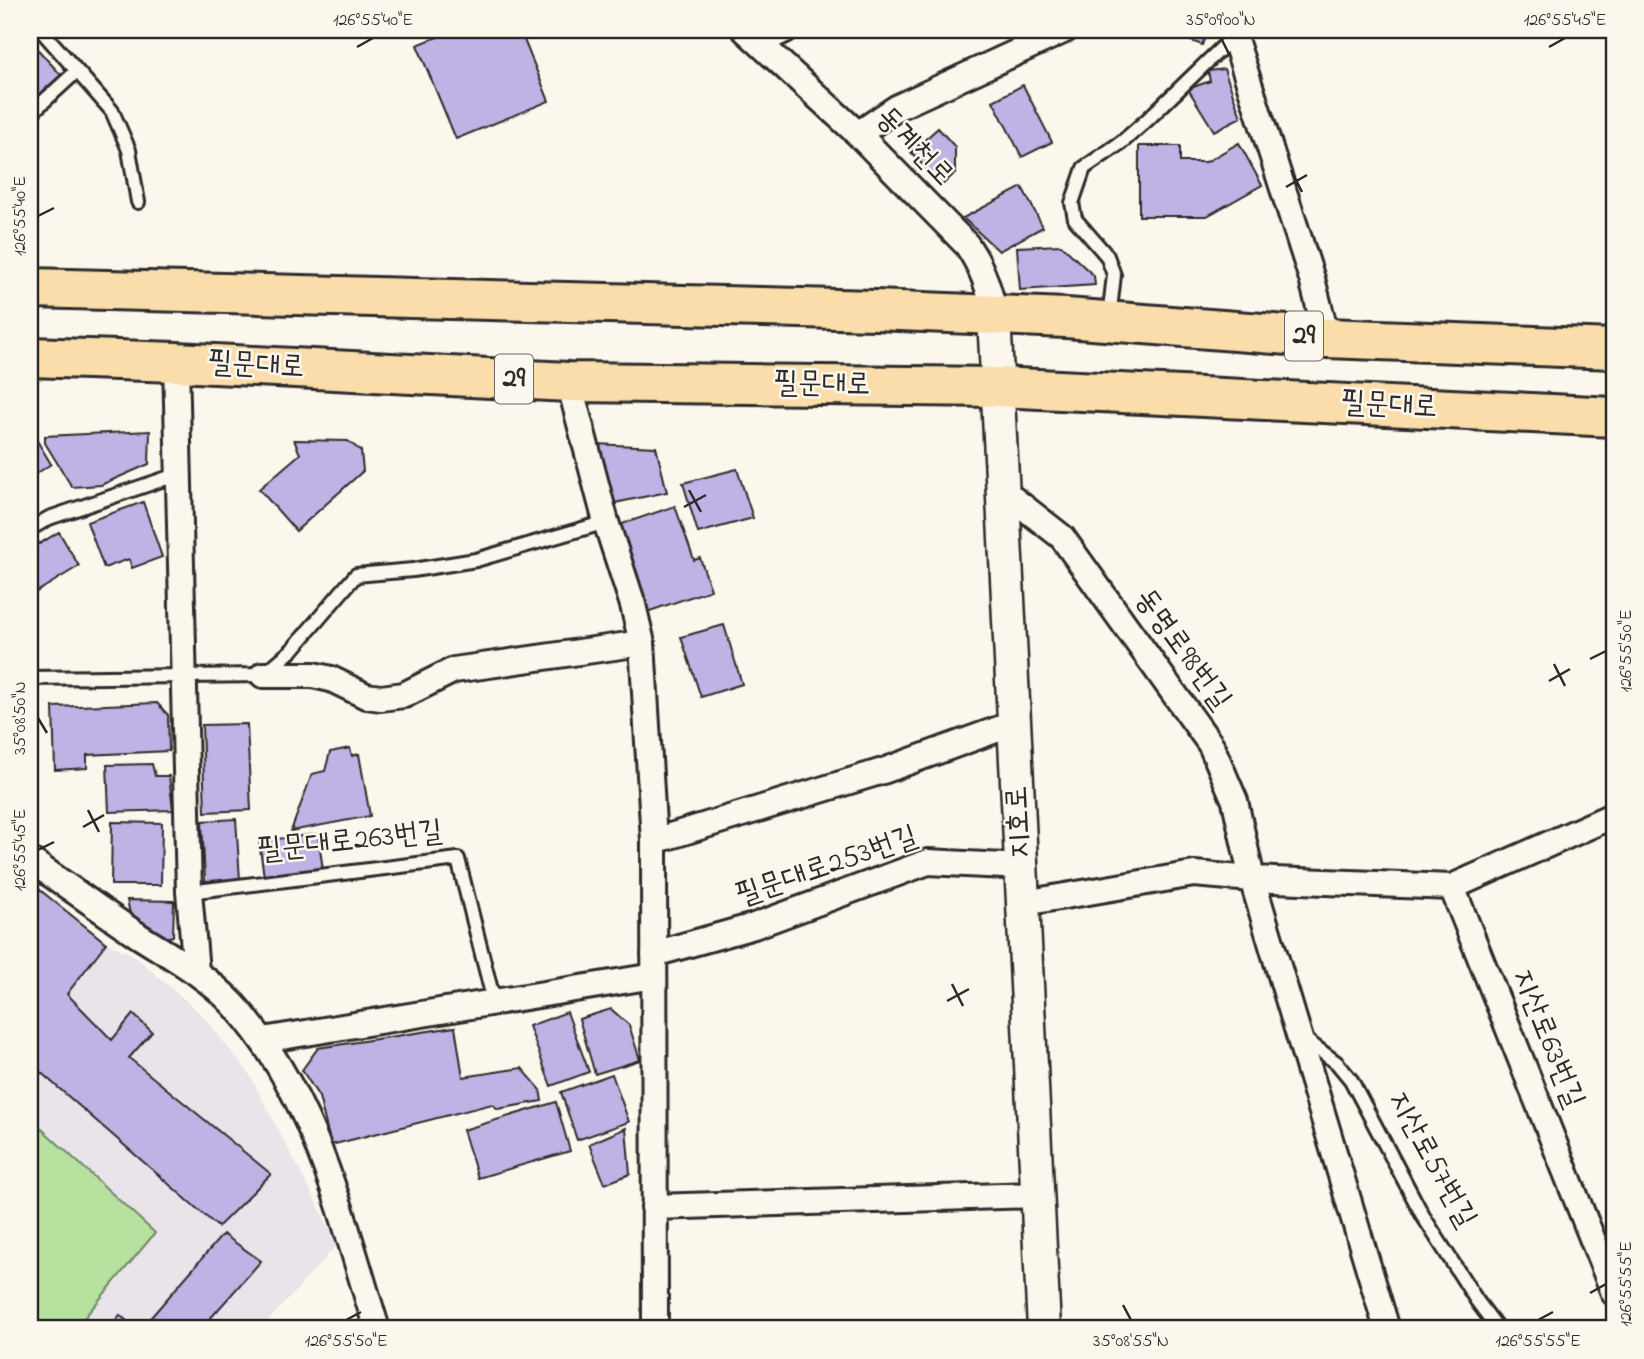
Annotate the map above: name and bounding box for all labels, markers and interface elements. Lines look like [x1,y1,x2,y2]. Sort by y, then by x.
text: 126°55'40"E [333,8,413,34]
text: 35°09'00"N [1186,8,1256,34]
text: 126°55'45"E [1524,8,1606,34]
street label: 동계천로 [865,97,963,197]
text: 126°55'40"E [8,176,34,256]
road number: 29 [1285,312,1323,360]
street label: 필문대로 [207,342,305,390]
road number: 29 [495,354,533,404]
street label: 필문대로 [773,362,871,408]
street label: 필문대로 [1340,382,1438,430]
street label: 동명로98번길 [1123,580,1241,720]
text: 126°55'50"E [1614,609,1640,693]
text: 35°08'50"N [8,681,34,755]
street label: 지호로 [996,785,1044,859]
text: 126°55'45"E [8,809,34,891]
street label: 필문대로263번길 [256,810,444,874]
street label: 필문대로253번길 [730,815,924,919]
street label: 지산로63번길 [1499,963,1595,1115]
street label: 지산로57번길 [1375,1084,1487,1236]
text: 126°55'55"E [1614,1241,1640,1327]
text: 126°55'50"E [304,1329,388,1355]
text: 35°08'55"N [1093,1329,1169,1355]
text: 126°55'55"E [1495,1329,1581,1355]

